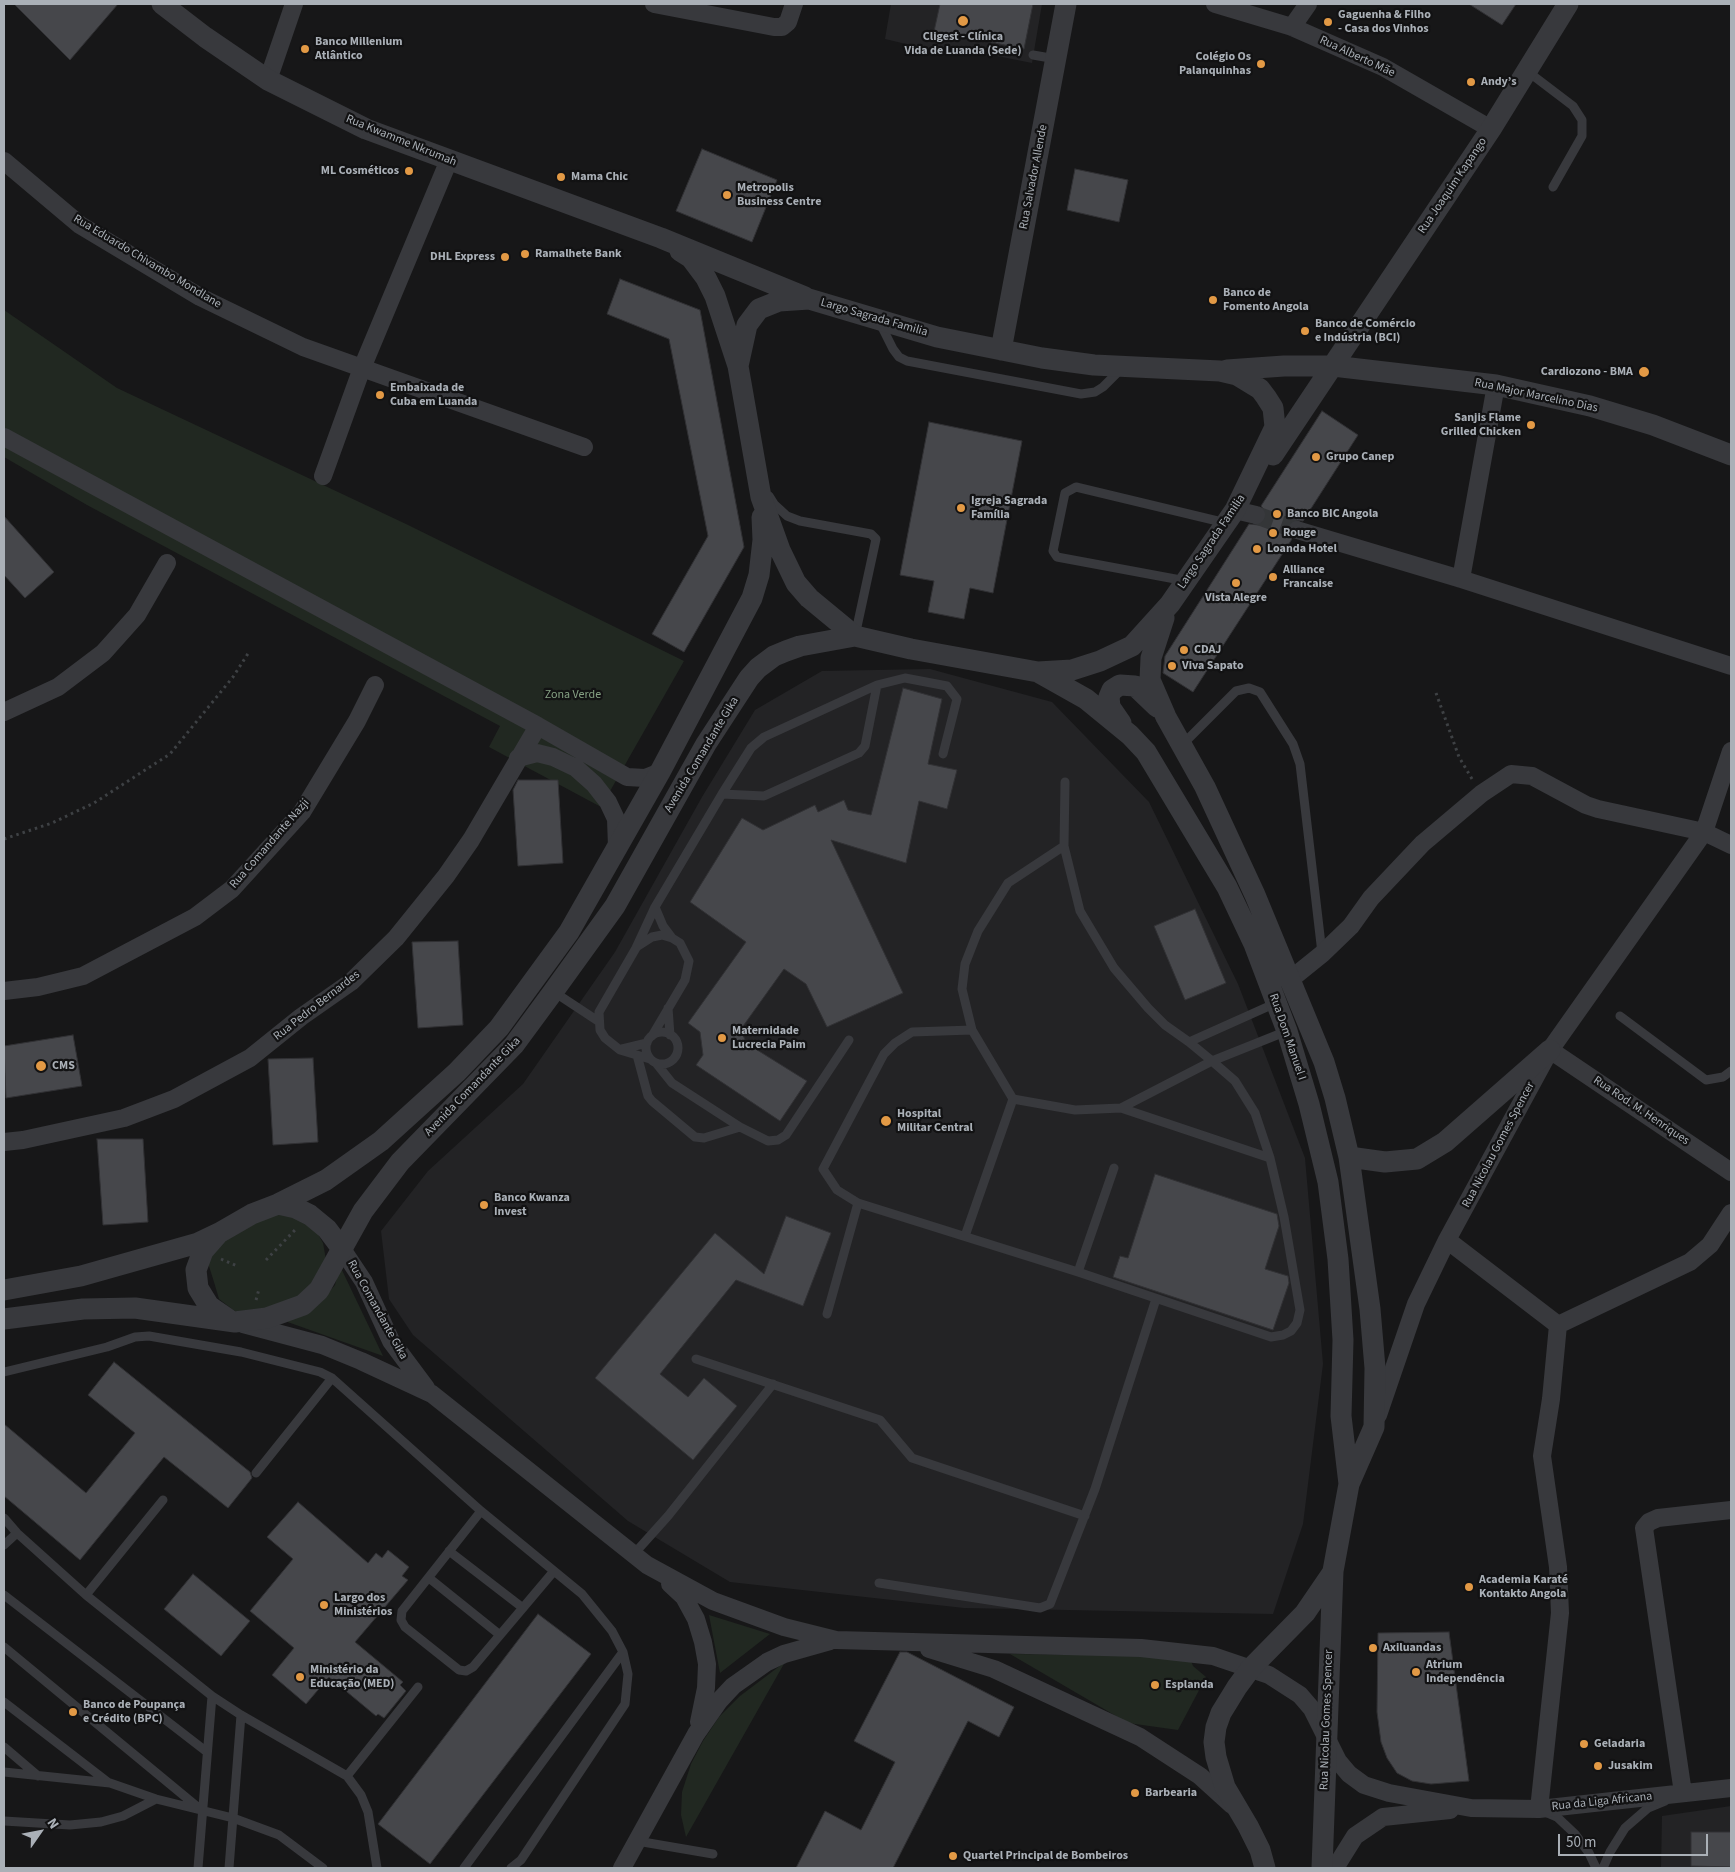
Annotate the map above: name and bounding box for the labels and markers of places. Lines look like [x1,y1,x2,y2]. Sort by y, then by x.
place label: Gaguenha & Filho - Casa dos Vinhos [1338,8,1431,36]
marker: Cligest - Clínica Vida de Luanda (Sede) [956,14,970,28]
marker: Gaguenha & Filho - Casa dos Vinhos [1322,16,1334,28]
place label: Cligest - Clínica Vida de Luanda (Sede) [904,30,1022,58]
place label: Banco Millenium Atlântico [315,35,403,63]
marker: Banco Millenium Atlântico [299,43,311,55]
place label: Colégio Os Palanquinhas [1179,50,1251,78]
marker: Colégio Os Palanquinhas [1255,58,1267,70]
place label: Andy’s [1481,75,1517,89]
marker: Andy’s [1465,76,1477,88]
place label: ML Cosméticos [321,164,399,178]
marker: ML Cosméticos [403,165,415,177]
place label: Mama Chic [571,170,628,184]
marker: Mama Chic [555,171,567,183]
place label: Metropolis Business Centre [737,181,821,209]
marker: Metropolis Business Centre [721,189,733,201]
place label: Ramalhete Bank [535,247,622,261]
marker: Ramalhete Bank [519,248,531,260]
place label: DHL Express [430,250,495,264]
marker: DHL Express [499,251,511,263]
place label: Banco de Fomento Angola [1223,286,1309,314]
marker: Banco de Fomento Angola [1207,294,1219,306]
place label: Banco de Comércio e Indústria (BCI) [1315,317,1416,345]
marker: Banco de Comércio e Indústria (BCI) [1299,325,1311,337]
place label: Cardiozono - BMA [1541,365,1633,379]
marker: Cardiozono - BMA [1637,365,1651,379]
place label: Embaixada de Cuba em Luanda [390,381,477,409]
marker: Embaixada de Cuba em Luanda [374,389,386,401]
place label: Sanjis Flame Grilled Chicken [1441,411,1521,439]
marker: Sanjis Flame Grilled Chicken [1525,419,1537,431]
place label: Grupo Canep [1326,450,1394,464]
marker: Grupo Canep [1310,451,1322,463]
place label: Igreja Sagrada Família [971,494,1047,522]
marker: Igreja Sagrada Família [955,502,967,514]
place label: Banco BIC Angola [1287,507,1378,521]
marker: Banco BIC Angola [1271,508,1283,520]
place label: Rouge [1283,526,1316,540]
marker: Rouge [1267,527,1279,539]
place label: Loanda Hotel [1267,542,1337,556]
marker: Loanda Hotel [1251,543,1263,555]
place label: Alliance Francaise [1283,563,1333,591]
marker: Alliance Francaise [1267,571,1279,583]
marker: Vista Alegre [1230,577,1242,589]
place label: Vista Alegre [1205,591,1267,605]
place label: CDAJ [1194,643,1221,657]
marker: CDAJ [1178,644,1190,656]
place label: Viva Sapato [1182,659,1244,673]
marker: Viva Sapato [1166,660,1178,672]
place label: Maternidade Lucrecia Paim [732,1024,806,1052]
marker: Maternidade Lucrecia Paim [716,1032,728,1044]
marker: CMS [34,1059,48,1073]
place label: CMS [52,1059,75,1073]
place label: Hospital Militar Central [897,1107,973,1135]
marker: Hospital Militar Central [879,1114,893,1128]
place label: Banco Kwanza Invest [494,1191,570,1219]
marker: Banco Kwanza Invest [478,1199,490,1211]
place label: Academia Karaté Kontakto Angola [1479,1573,1568,1601]
marker: Academia Karaté Kontakto Angola [1463,1581,1475,1593]
place label: Largo dos Ministérios [334,1591,392,1619]
marker: Largo dos Ministérios [318,1599,330,1611]
place label: Axiluandas [1383,1641,1441,1655]
marker: Axiluandas [1367,1642,1379,1654]
place label: Atrium Independência [1426,1658,1505,1686]
place label: Ministério da Educação (MED) [310,1663,394,1691]
marker: Atrium Independência [1410,1666,1422,1678]
marker: Ministério da Educação (MED) [294,1671,306,1683]
place label: Esplanda [1165,1678,1214,1692]
marker: Esplanda [1149,1679,1161,1691]
place label: Banco de Poupança e Crédito (BPC) [83,1698,185,1726]
marker: Banco de Poupança e Crédito (BPC) [67,1706,79,1718]
place label: Geladaria [1594,1737,1645,1751]
marker: Geladaria [1578,1738,1590,1750]
place label: Jusakim [1608,1759,1653,1773]
marker: Jusakim [1592,1760,1604,1772]
place label: Barbearia [1145,1786,1197,1800]
marker: Barbearia [1129,1787,1141,1799]
place label: Quartel Principal de Bombeiros [963,1849,1128,1863]
marker: Quartel Principal de Bombeiros [947,1850,959,1862]

